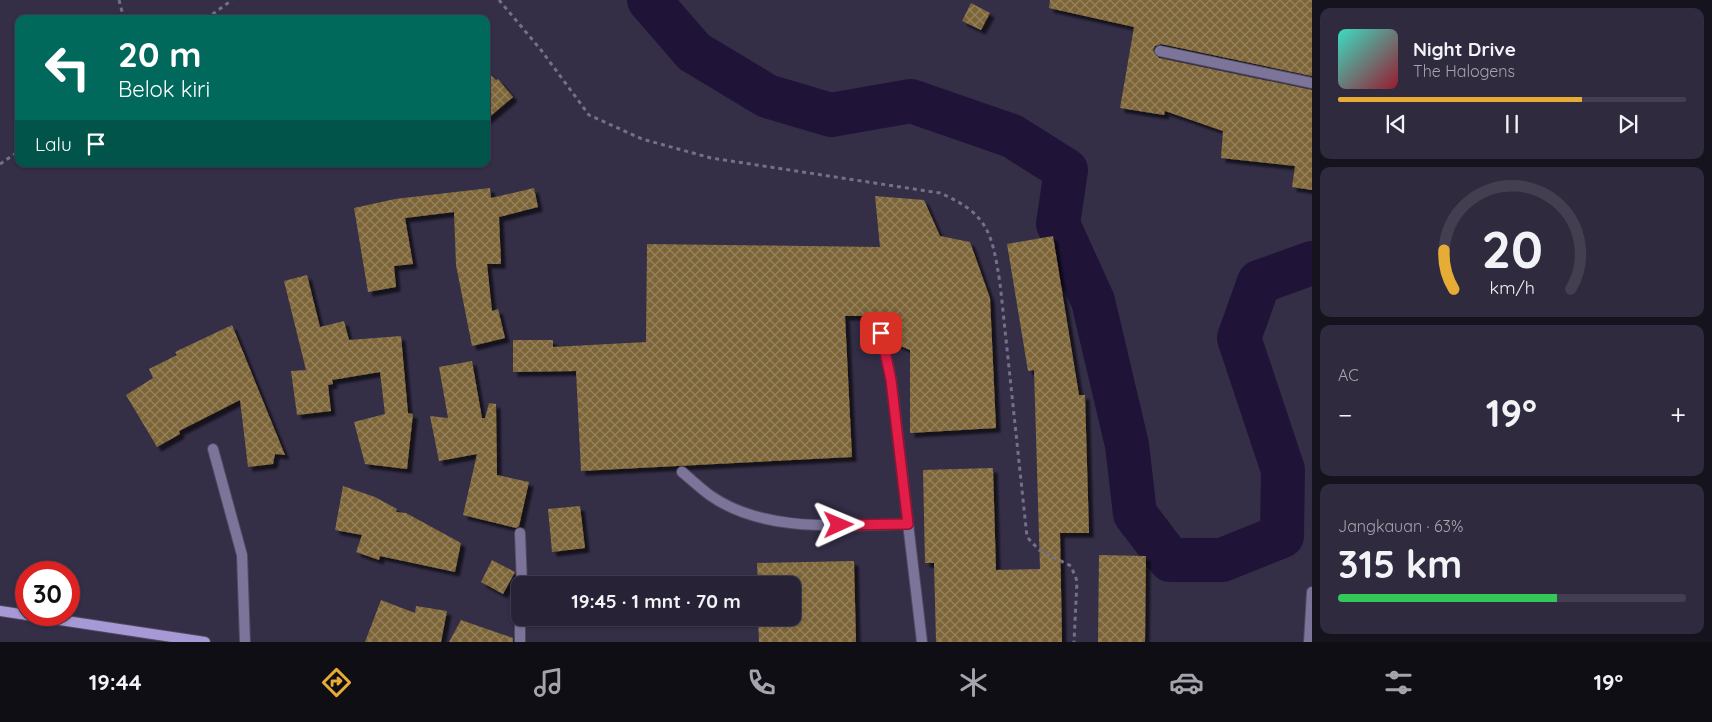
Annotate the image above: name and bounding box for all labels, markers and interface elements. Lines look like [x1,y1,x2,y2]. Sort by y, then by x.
text: 20 m [118,32,201,76]
icon: left [35,35,100,100]
text: Night Drive [1413,37,1516,61]
text: The Halogens [1413,61,1515,81]
text: Belok kiri [118,75,210,103]
icon: previous [1382,110,1410,138]
icon: pause [1498,110,1526,138]
icon: next [1614,110,1642,138]
icon: arrive [82,130,110,158]
text: Lalu [35,132,72,156]
text: 20 [1481,216,1543,281]
text: km/h [1489,276,1535,298]
pin [860,312,902,354]
icon: arrive [867,319,895,347]
text: AC [1338,365,1359,385]
text: 19° [1486,389,1537,437]
text: − [1338,397,1353,432]
text: + [1670,397,1686,432]
position arrow [812,498,864,550]
text: Jangkauan · 63% [1338,516,1463,536]
text: 315 km [1338,540,1462,588]
speed limit sign: 30 [15,561,80,626]
text: 19:45 · 1 mnt · 70 m [571,589,741,613]
icon: directions [319,665,354,700]
icon: music [531,665,566,700]
icon: phone [744,665,779,700]
icon: climate [956,665,991,700]
icon: car [1169,665,1204,700]
icon: filters [1381,665,1416,700]
text: 19:44 [89,668,142,696]
text: 19° [1593,668,1623,696]

